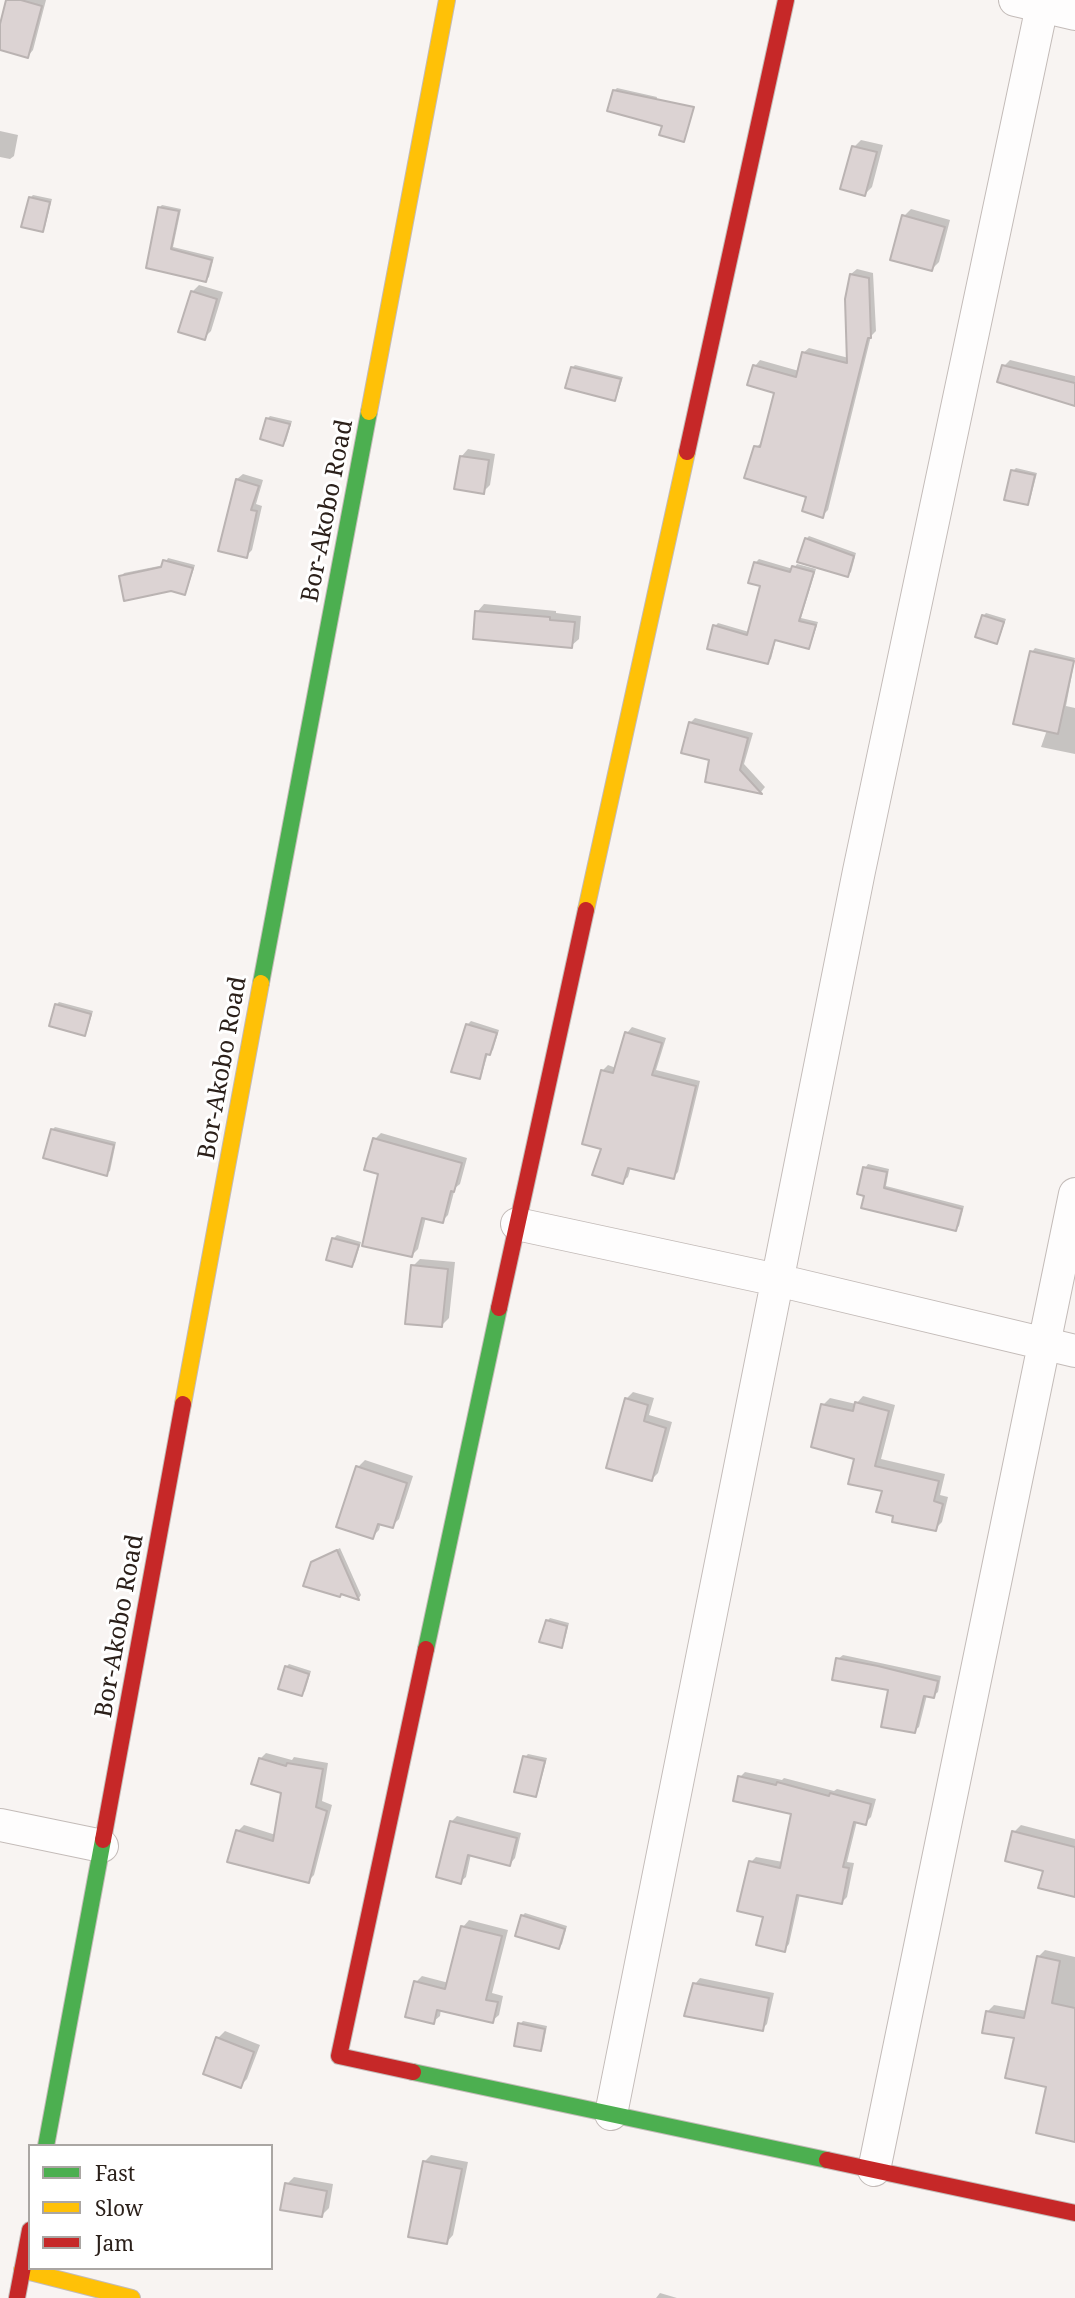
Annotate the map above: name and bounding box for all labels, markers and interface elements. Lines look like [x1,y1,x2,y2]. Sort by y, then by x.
street label: Bor-Akobo Road [296,417,360,605]
street label: Bor-Akobo Road [193,974,253,1162]
street label: Bor-Akobo Road [90,1532,150,1720]
legend [28,2144,273,2270]
text: Fast [95,2159,135,2187]
text: Slow [95,2194,143,2222]
text: Jam [95,2229,134,2257]

